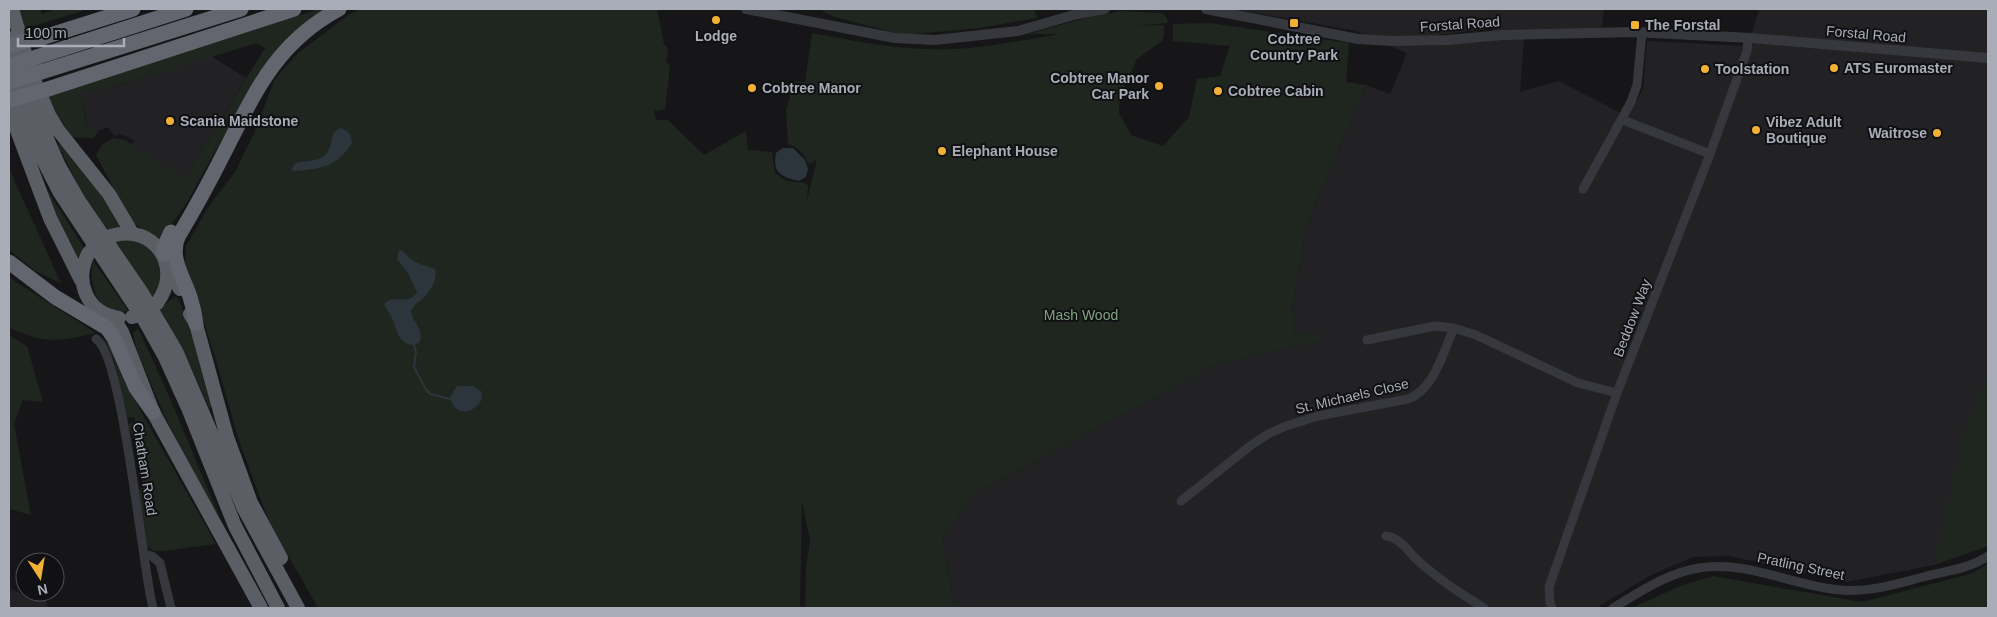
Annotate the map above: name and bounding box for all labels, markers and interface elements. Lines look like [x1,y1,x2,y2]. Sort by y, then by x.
street label: Forstal Road [1419,13,1501,35]
marker: Lodge [710,14,722,26]
scale bar [18,15,124,47]
marker: Cobtree Country Park [1288,17,1300,29]
place label: The Forstal [1645,17,1720,33]
marker: The Forstal [1629,19,1641,31]
street label: Forstal Road [1825,23,1907,45]
text: 100 m [25,24,67,41]
place label: Lodge [695,28,737,44]
place label: Cobtree Country Park [1250,31,1338,63]
place label: ATS Euromaster [1844,60,1953,76]
place label: Toolstation [1715,61,1789,77]
marker: ATS Euromaster [1828,62,1840,74]
marker: Toolstation [1699,63,1711,75]
place label: Cobtree Manor Car Park [1050,70,1150,102]
place label: Cobtree Manor [762,80,861,96]
marker: Cobtree Manor Car Park [1153,80,1165,92]
marker: Cobtree Manor [746,82,758,94]
place label: Cobtree Cabin [1228,83,1324,99]
marker: Cobtree Cabin [1212,85,1224,97]
place label: Scania Maidstone [180,113,298,129]
place label: Vibez Adult Boutique [1766,114,1842,146]
marker: Scania Maidstone [164,115,176,127]
marker: Vibez Adult Boutique [1750,124,1762,136]
place label: Waitrose [1868,125,1927,141]
marker: Waitrose [1931,127,1943,139]
place label: Elephant House [952,143,1058,159]
marker: Elephant House [936,145,948,157]
street label: Beddow Way [1610,277,1654,359]
park label: Mash Wood [1044,307,1118,323]
street label: St. Michaels Close [1294,375,1410,417]
street label: Chatham Road [130,421,160,517]
street label: Pratling Street [1756,549,1846,583]
north arrow [15,552,65,602]
text: N [36,581,49,599]

